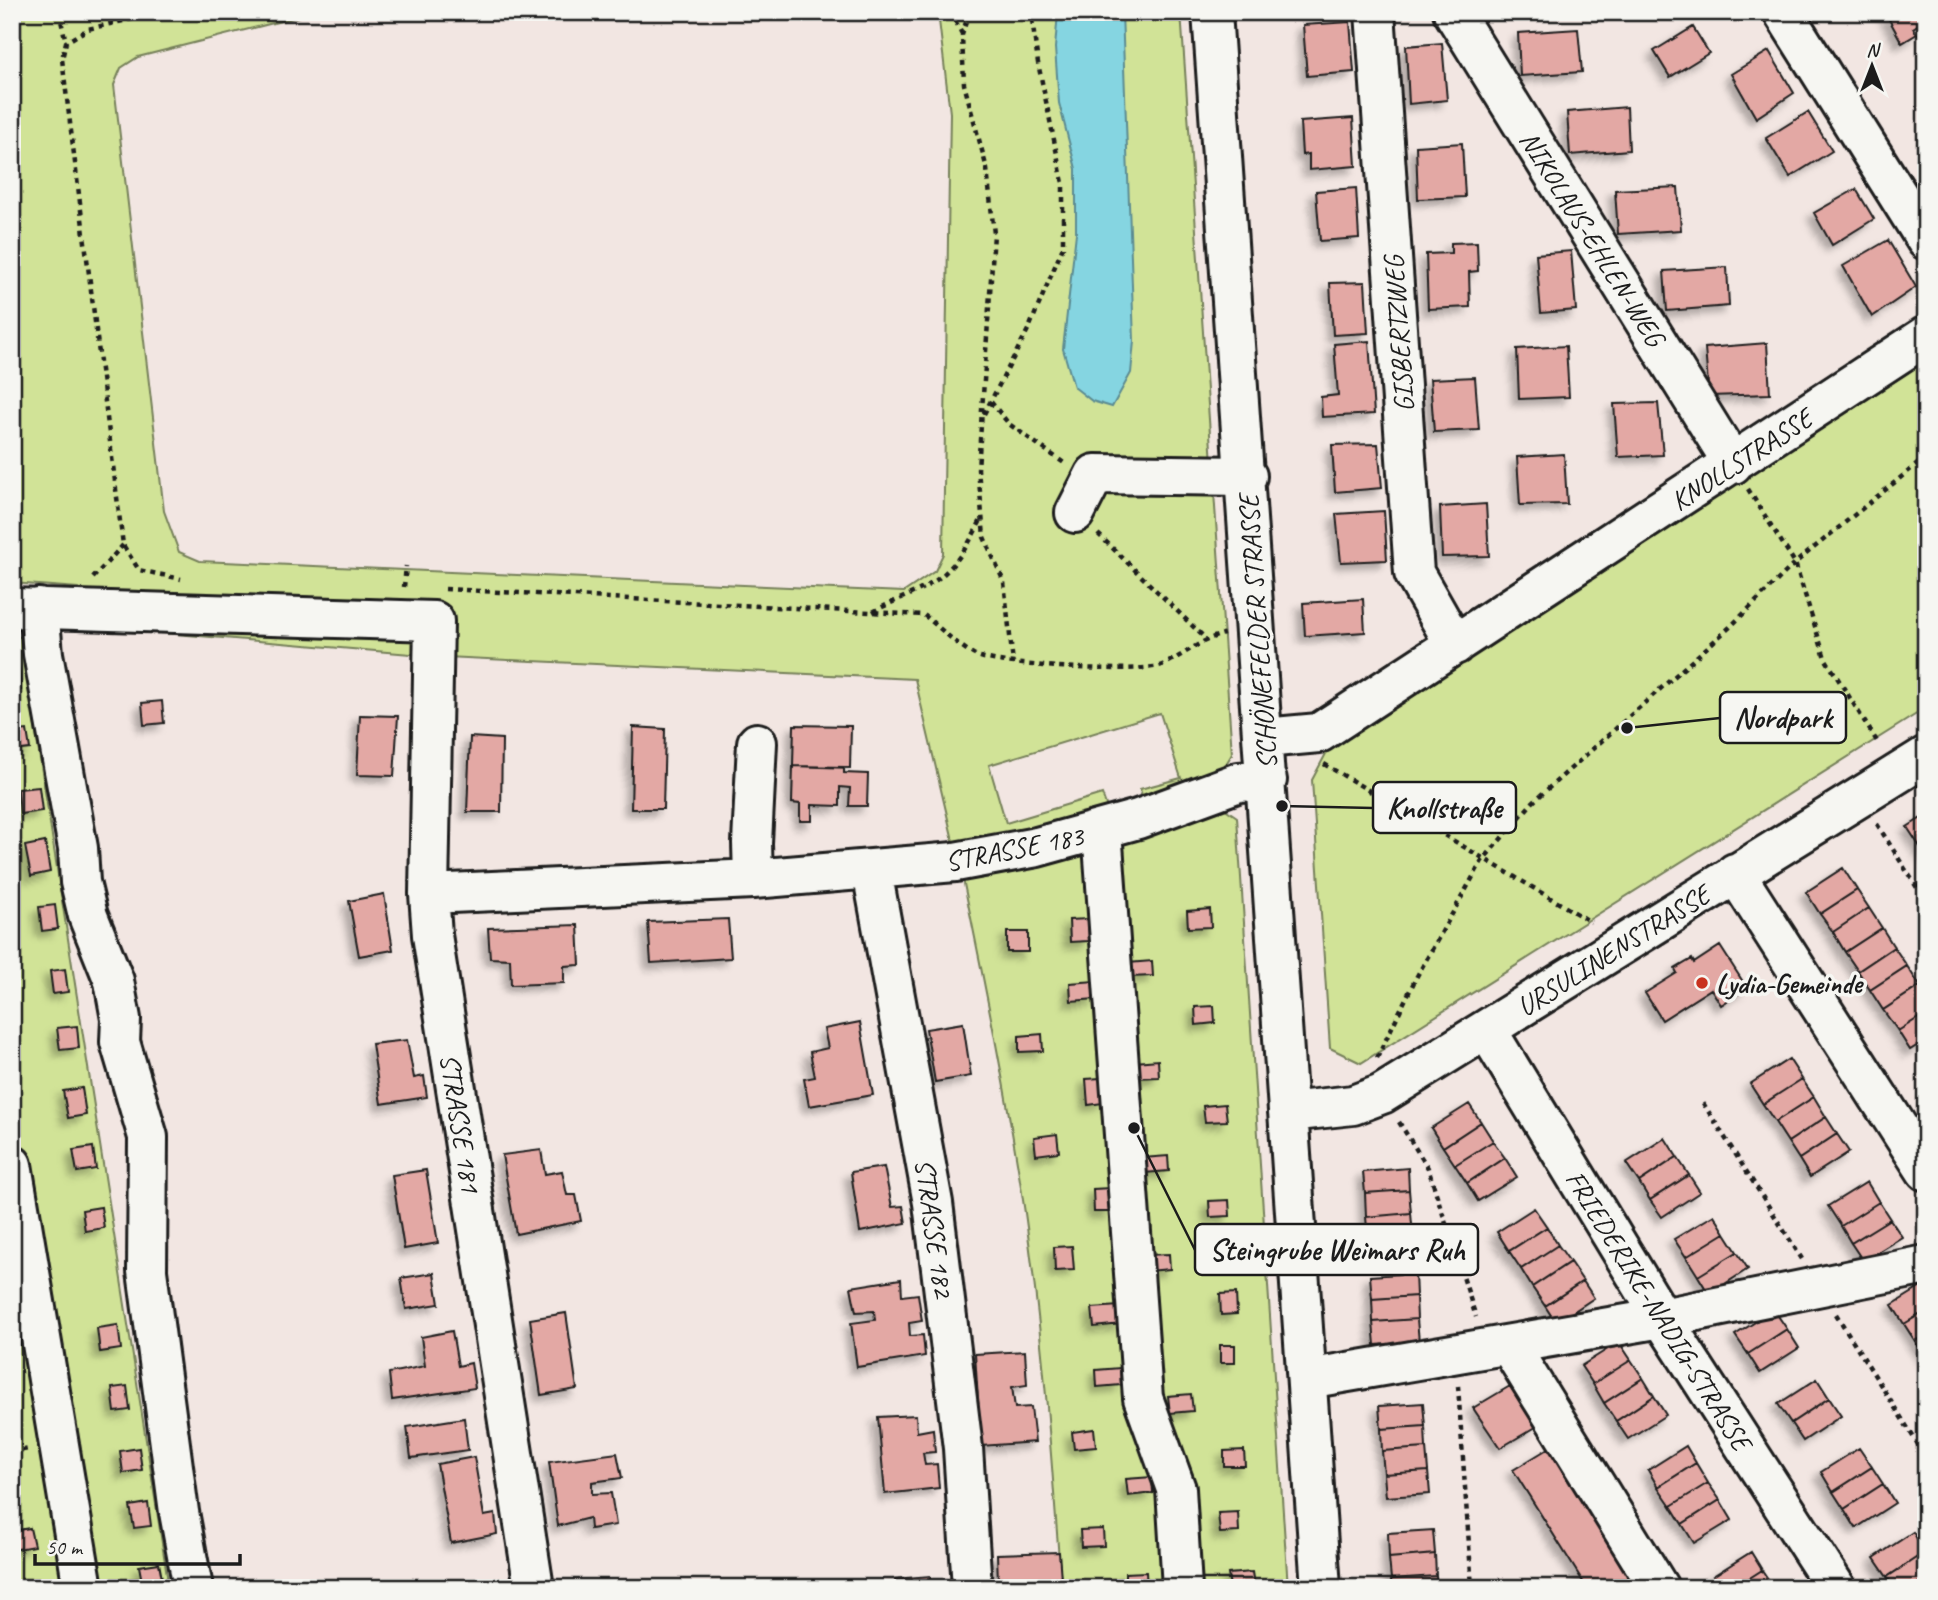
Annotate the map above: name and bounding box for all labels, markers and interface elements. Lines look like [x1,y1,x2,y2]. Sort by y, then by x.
north arrow [1836,32,1906,102]
text: N [1866,38,1881,62]
street label: NIKOLAUS-EHLEN-WEG [1512,124,1675,355]
street label: GISBERTZWEG [1375,252,1421,413]
street label: KNOLLSTRASSE [1664,399,1822,518]
street label: SCHÖNEFELDER STRASSE [1230,490,1285,770]
callout: Nordpark [1720,692,1846,743]
text: Nordpark [1734,699,1835,737]
callout: Knollstraße [1373,782,1516,833]
text: Knollstraße [1387,789,1504,827]
street label: STRASSE 183 [942,818,1088,879]
street label: URSULINENSTRASSE [1510,875,1719,1024]
place label: Lydia-Gemeinde [1716,966,1864,1001]
marker: Lydia-Gemeinde [1694,975,1710,991]
street label: STRASSE 181 [432,1051,489,1196]
street label: STRASSE 182 [907,1156,962,1302]
street label: FRIEDERIKE-NADIG-STRASSE [1558,1164,1761,1460]
callout: Steingrube Weimars Ruh [1195,1224,1478,1275]
text: Steingrube Weimars Ruh [1209,1231,1466,1269]
scale bar [35,1523,240,1567]
text: 50 m [46,1534,84,1560]

